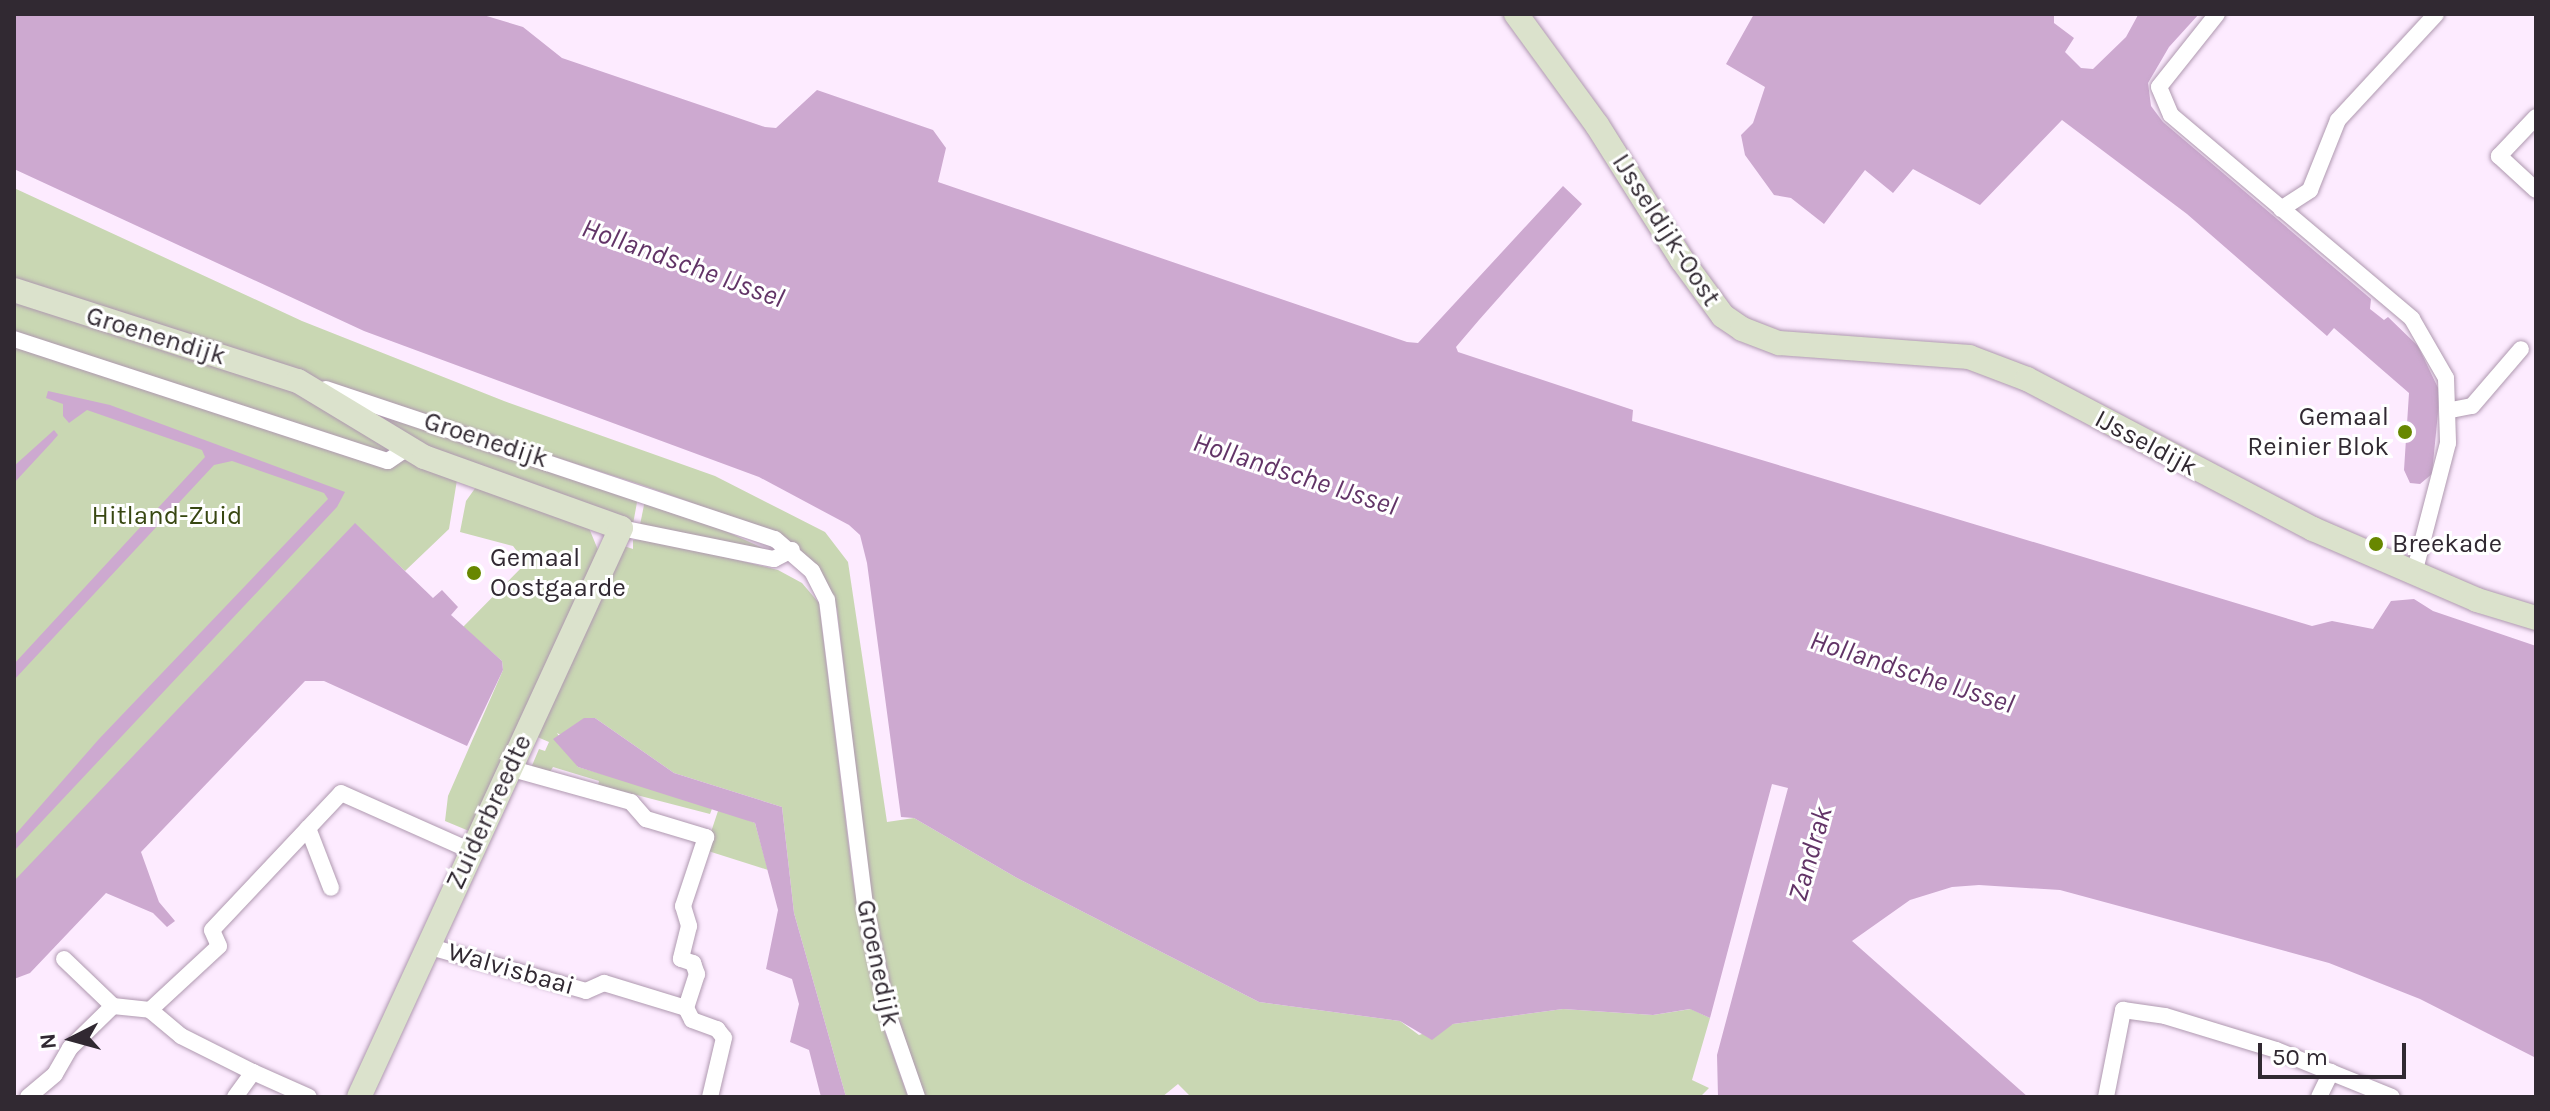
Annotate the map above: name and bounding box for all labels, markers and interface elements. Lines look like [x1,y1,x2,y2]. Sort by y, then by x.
street label: IJsseldijk-Oost [1605,148,1727,312]
water label: Hollandsche IJssel [577,211,789,315]
street label: Groenendijk [82,300,230,372]
place label: Gemaal Reinier Blok [2247,401,2389,462]
street label: IJsseldijk [2089,403,2203,483]
street label: Groenedijk [420,405,552,475]
marker: Gemaal Reinier Blok [2396,423,2414,441]
water label: Hollandsche IJssel [1188,425,1402,523]
park label: Hitland-Zuid [92,500,242,532]
place label: Breekade [2392,528,2502,560]
marker: Breekade [2367,535,2385,553]
place label: Gemaal Oostgaarde [490,542,626,604]
marker: Gemaal Oostgaarde [465,564,483,582]
water label: Hollandsche IJssel [1805,623,2019,721]
street label: Zuiderbreedte [440,730,538,894]
water label: Zandrak [1780,803,1840,905]
street label: Groenedijk [849,897,907,1029]
street label: Walvisbaai [444,936,578,1002]
north arrow [32,999,112,1079]
scale bar [2262,1027,2410,1077]
text: N [34,1032,62,1051]
text: 50 m [2272,1043,2328,1071]

